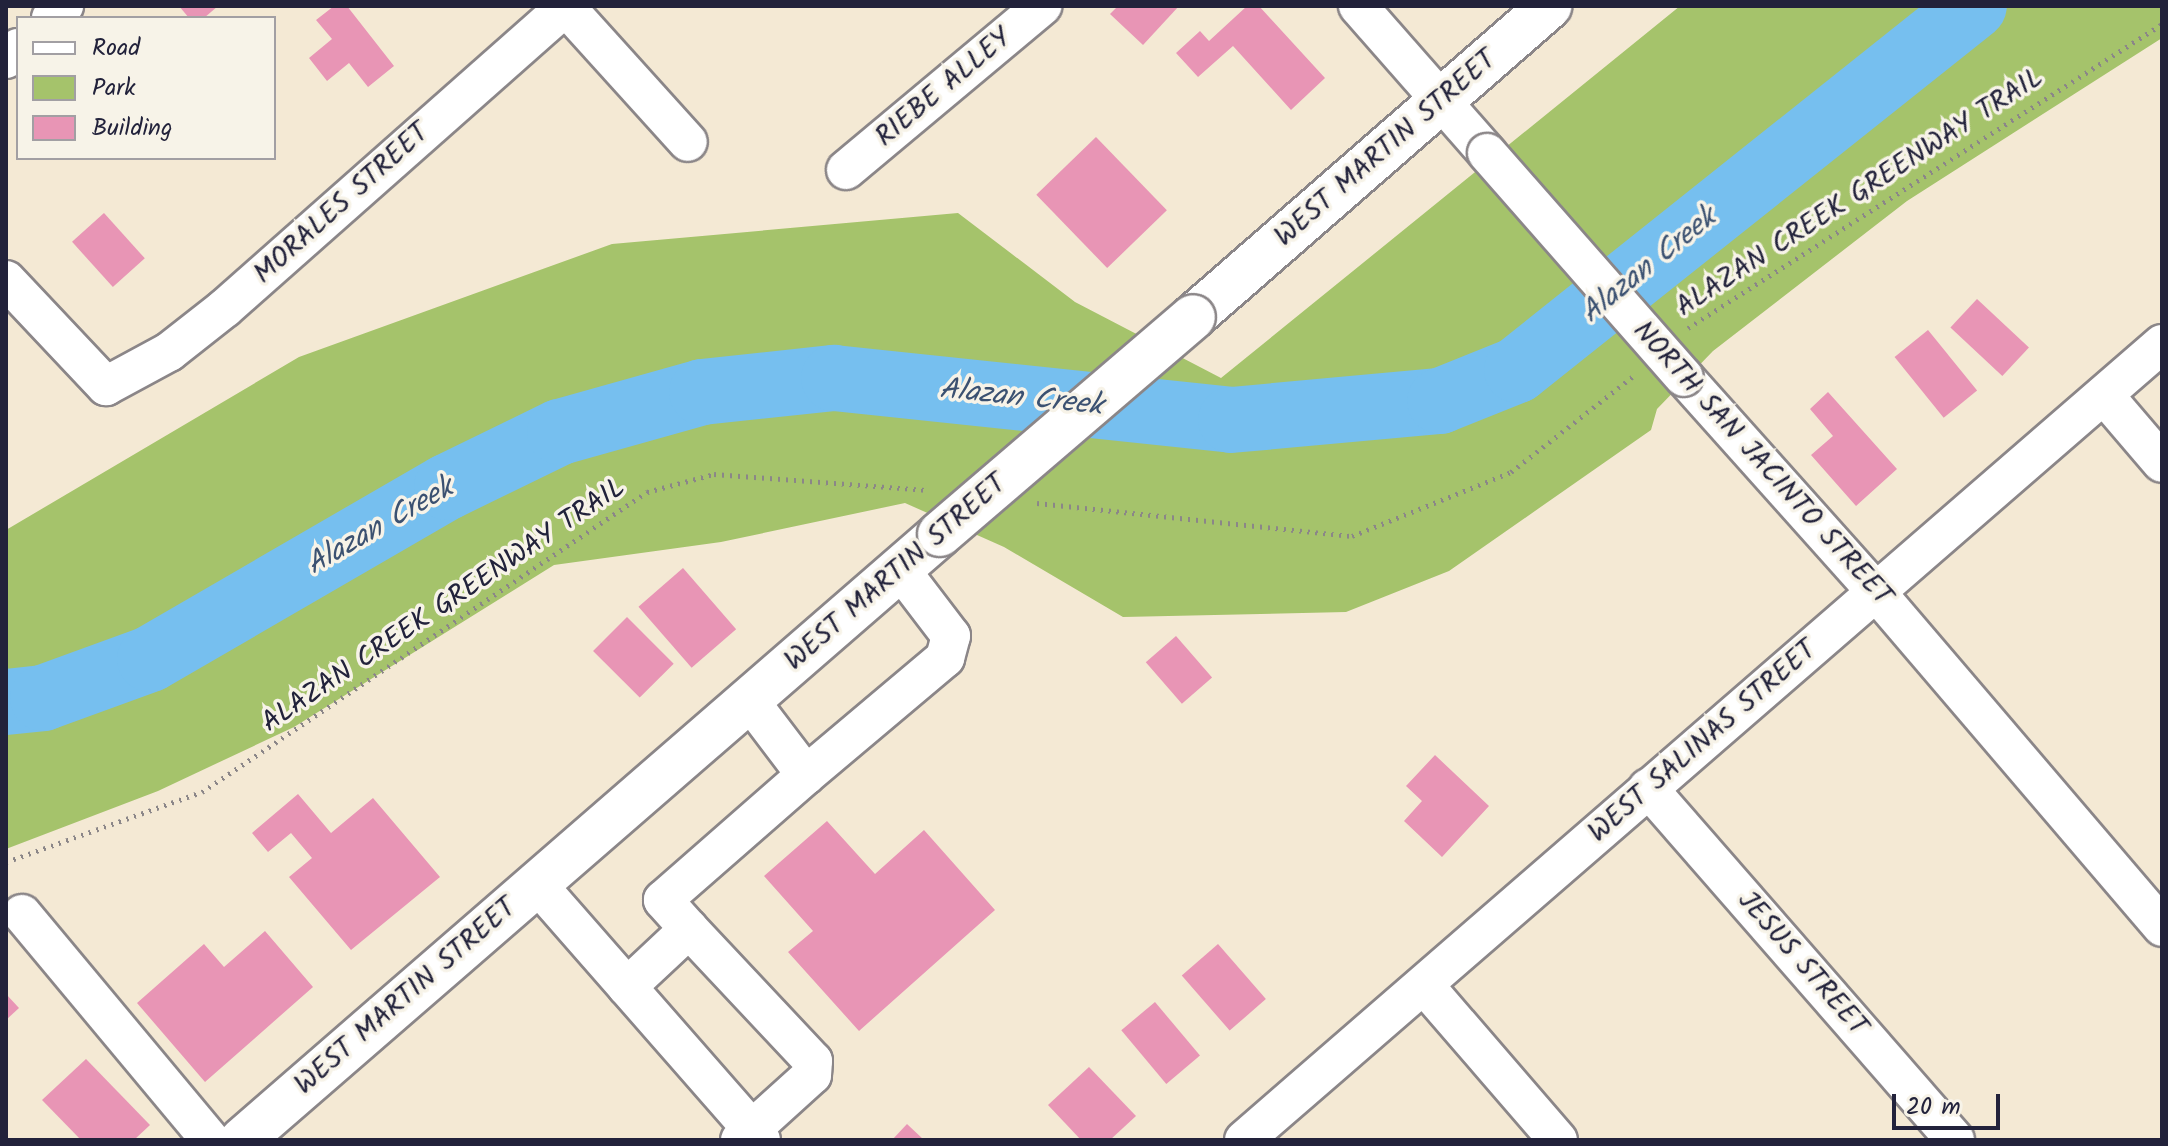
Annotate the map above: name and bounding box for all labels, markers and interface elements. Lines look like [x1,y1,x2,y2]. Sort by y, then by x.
legend [16,16,276,160]
street label: RIEBE ALLEY [869,21,1019,155]
text: Road [92,29,140,68]
street label: WEST MARTIN STREET [1268,44,1504,254]
street label: ALAZAN CREEK GREENWAY TRAIL [1670,61,2050,325]
text: Park [92,69,136,108]
text: Building [92,109,172,148]
street label: MORALES STREET [247,116,437,292]
water label: Alazan Creek [1574,200,1724,332]
street label: NORTH SAN JACINTO STREET [1625,315,1899,613]
water label: Alazan Creek [938,372,1104,424]
street label: WEST MARTIN STREET [778,468,1014,678]
water label: Alazan Creek [300,470,460,584]
street label: ALAZAN CREEK GREENWAY TRAIL [256,471,632,741]
street label: WEST SALINAS STREET [1582,634,1824,850]
street label: JESUS STREET [1730,885,1874,1043]
street label: WEST MARTIN STREET [288,892,524,1102]
scale bar [1896,1078,2004,1128]
text: 20 m [1906,1088,1961,1127]

